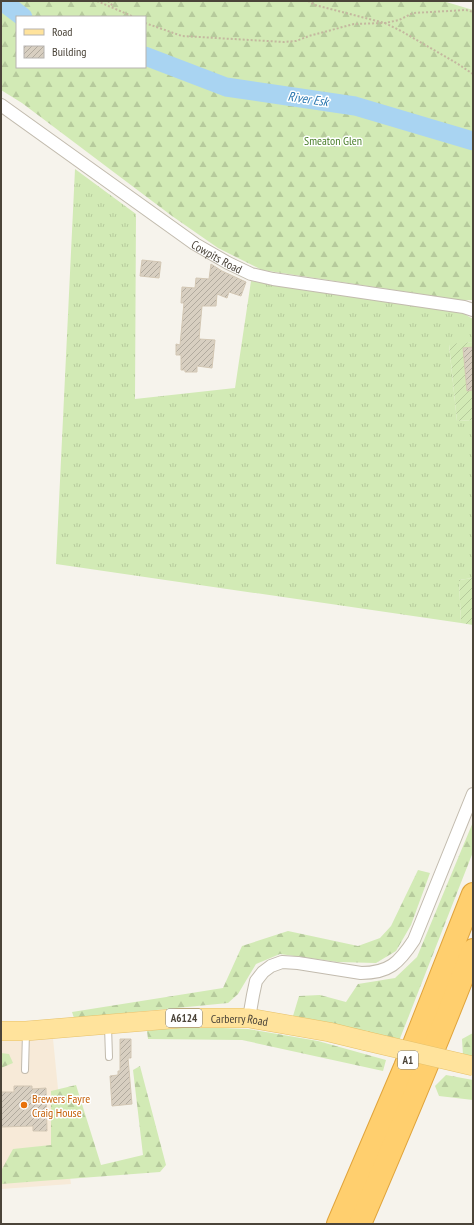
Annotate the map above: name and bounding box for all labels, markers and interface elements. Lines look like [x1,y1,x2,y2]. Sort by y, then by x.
legend [16,16,146,68]
text: Road [52,24,72,39]
text: Building [52,44,87,59]
water label: River Esk [287,88,331,111]
park label: Smeaton Glen [304,133,362,148]
street label: Cowpits Road [189,236,245,276]
road number: A6124 [166,1009,202,1027]
street label: Carberry Road [211,1010,269,1029]
road number: A1 [398,1051,418,1069]
place label: Brewers Fayre Craig House [32,1091,90,1120]
marker: Brewers Fayre Craig House [19,1100,29,1110]

